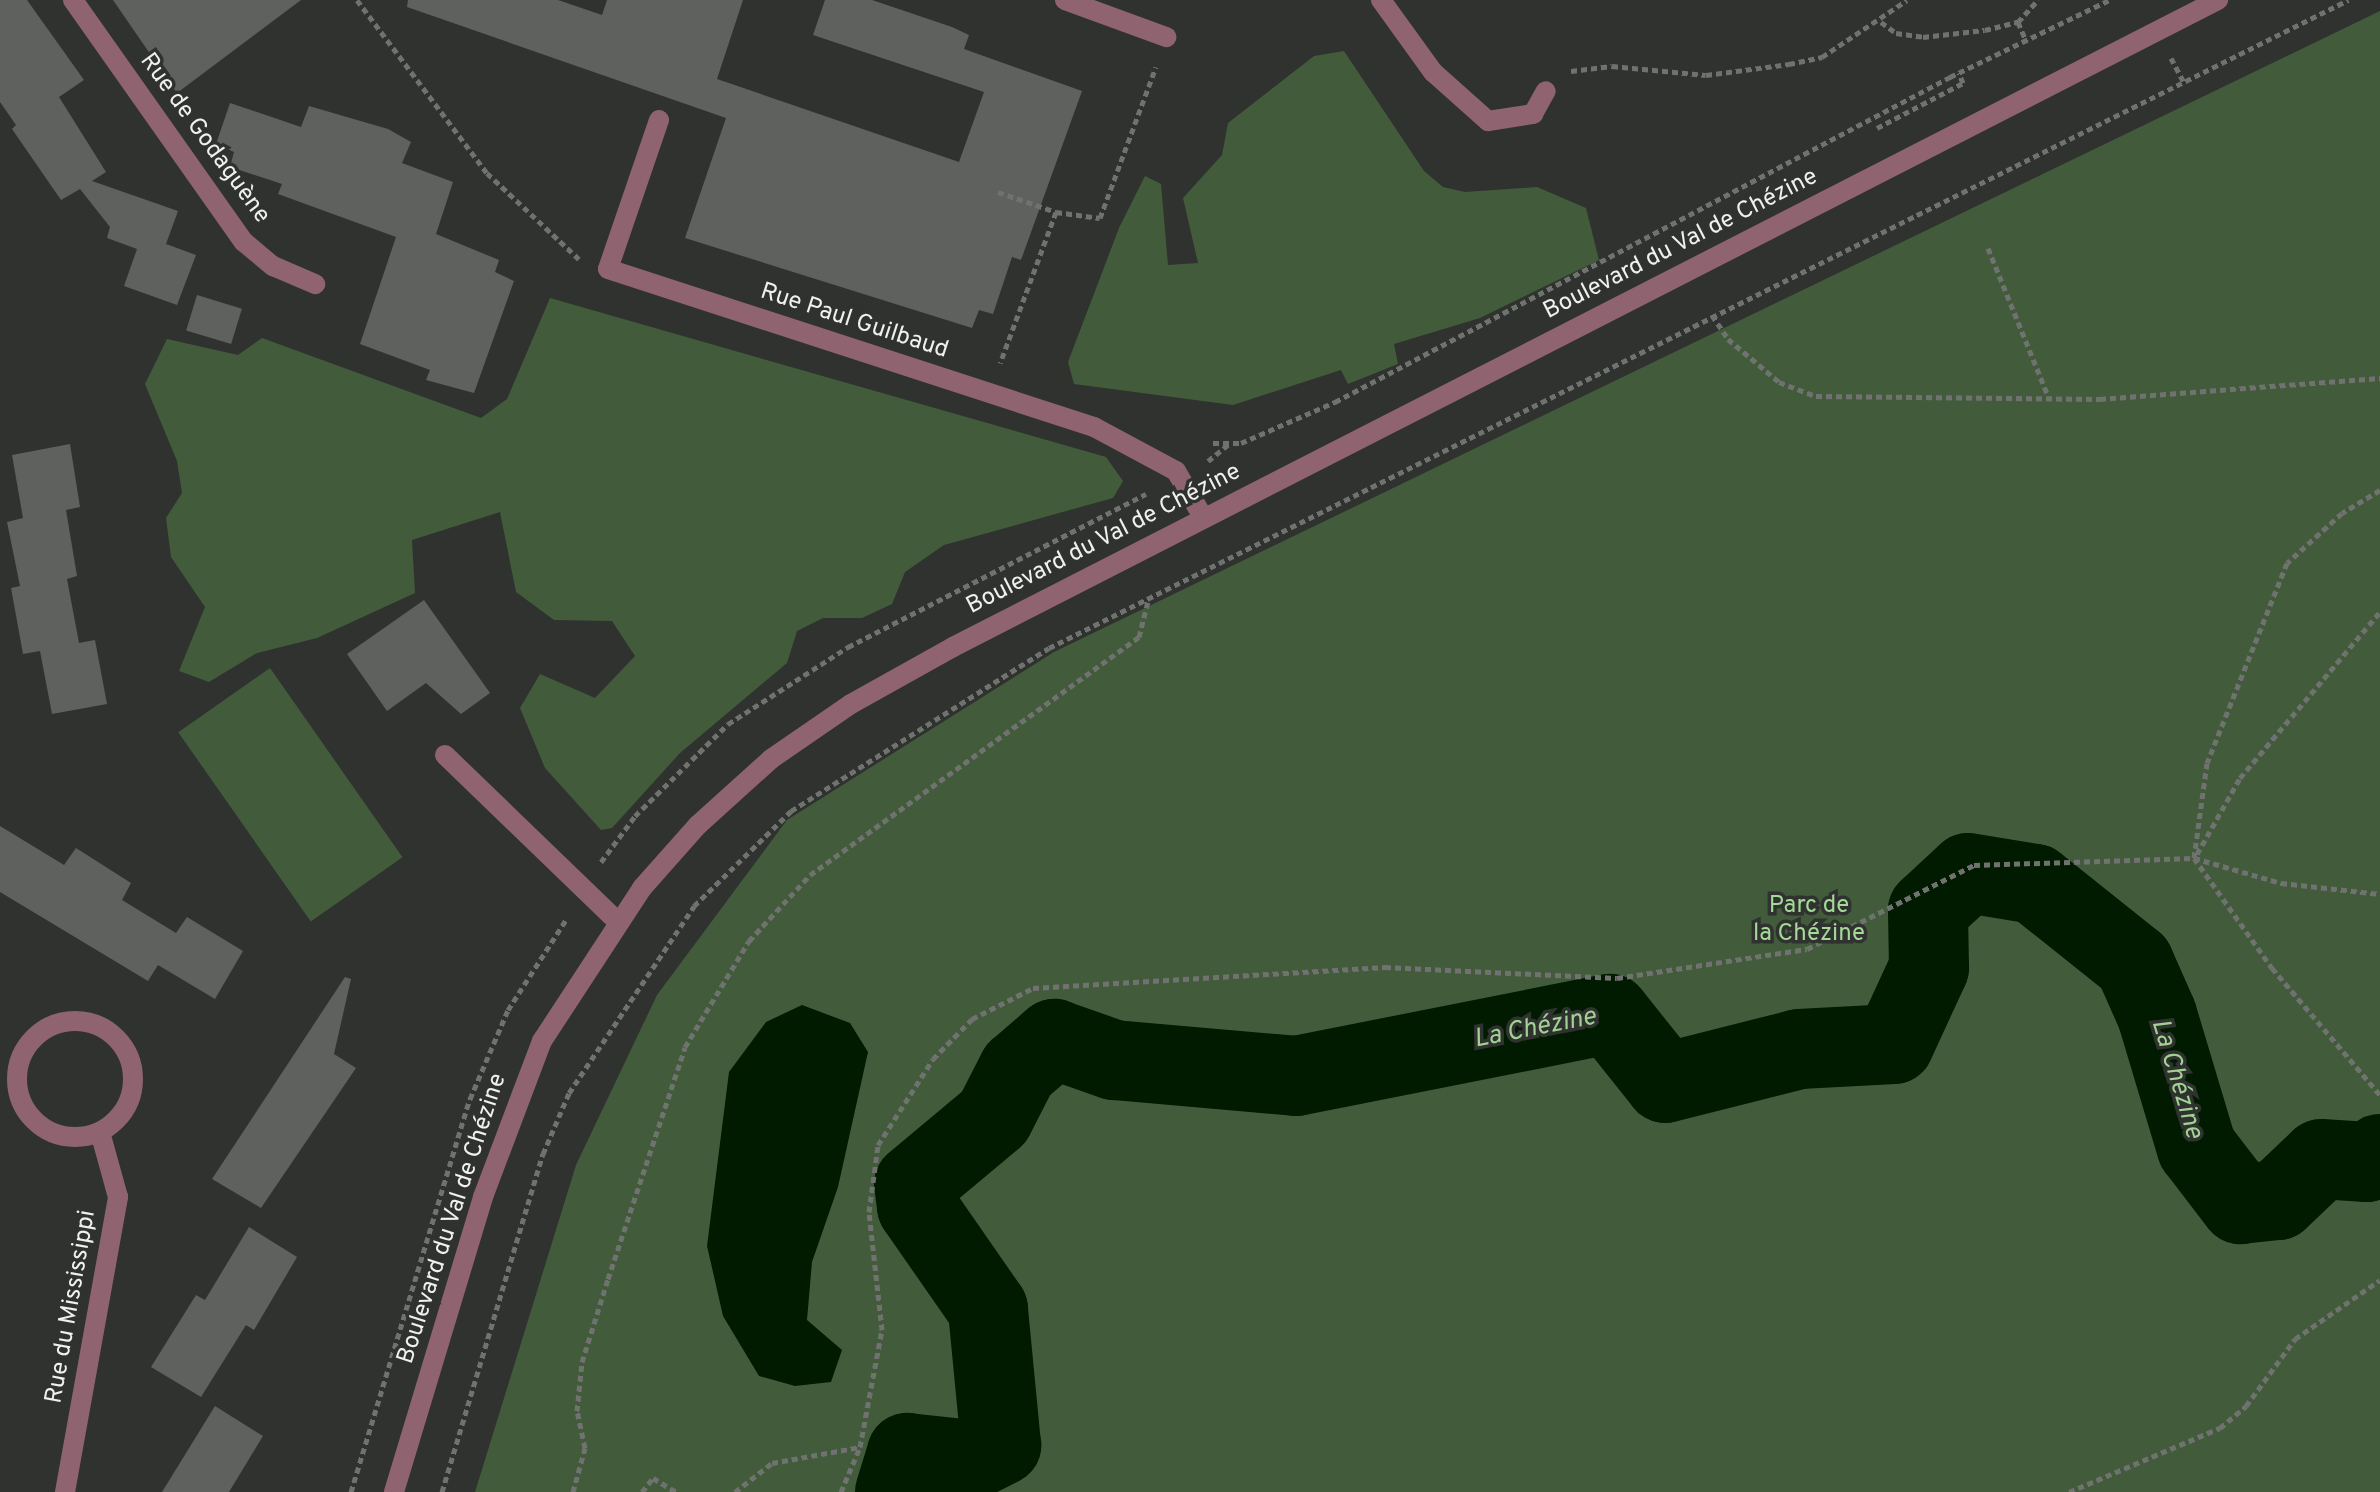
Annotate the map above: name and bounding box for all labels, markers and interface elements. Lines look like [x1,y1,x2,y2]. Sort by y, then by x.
street label: Rue de Godaguène [133,48,275,230]
street label: Boulevard du Val de Chézine [1539,163,1823,327]
street label: Rue Paul Guilbaud [756,278,952,366]
street label: Boulevard du Val de Chézine [962,458,1246,622]
park label: Parc de la Chézine [1753,893,1865,949]
water label: La Chézine [1471,1002,1599,1056]
water label: La Chézine [2143,1015,2209,1143]
street label: Boulevard du Val de Chézine [392,1070,514,1368]
street label: Rue du Mississippi [41,1208,103,1406]

